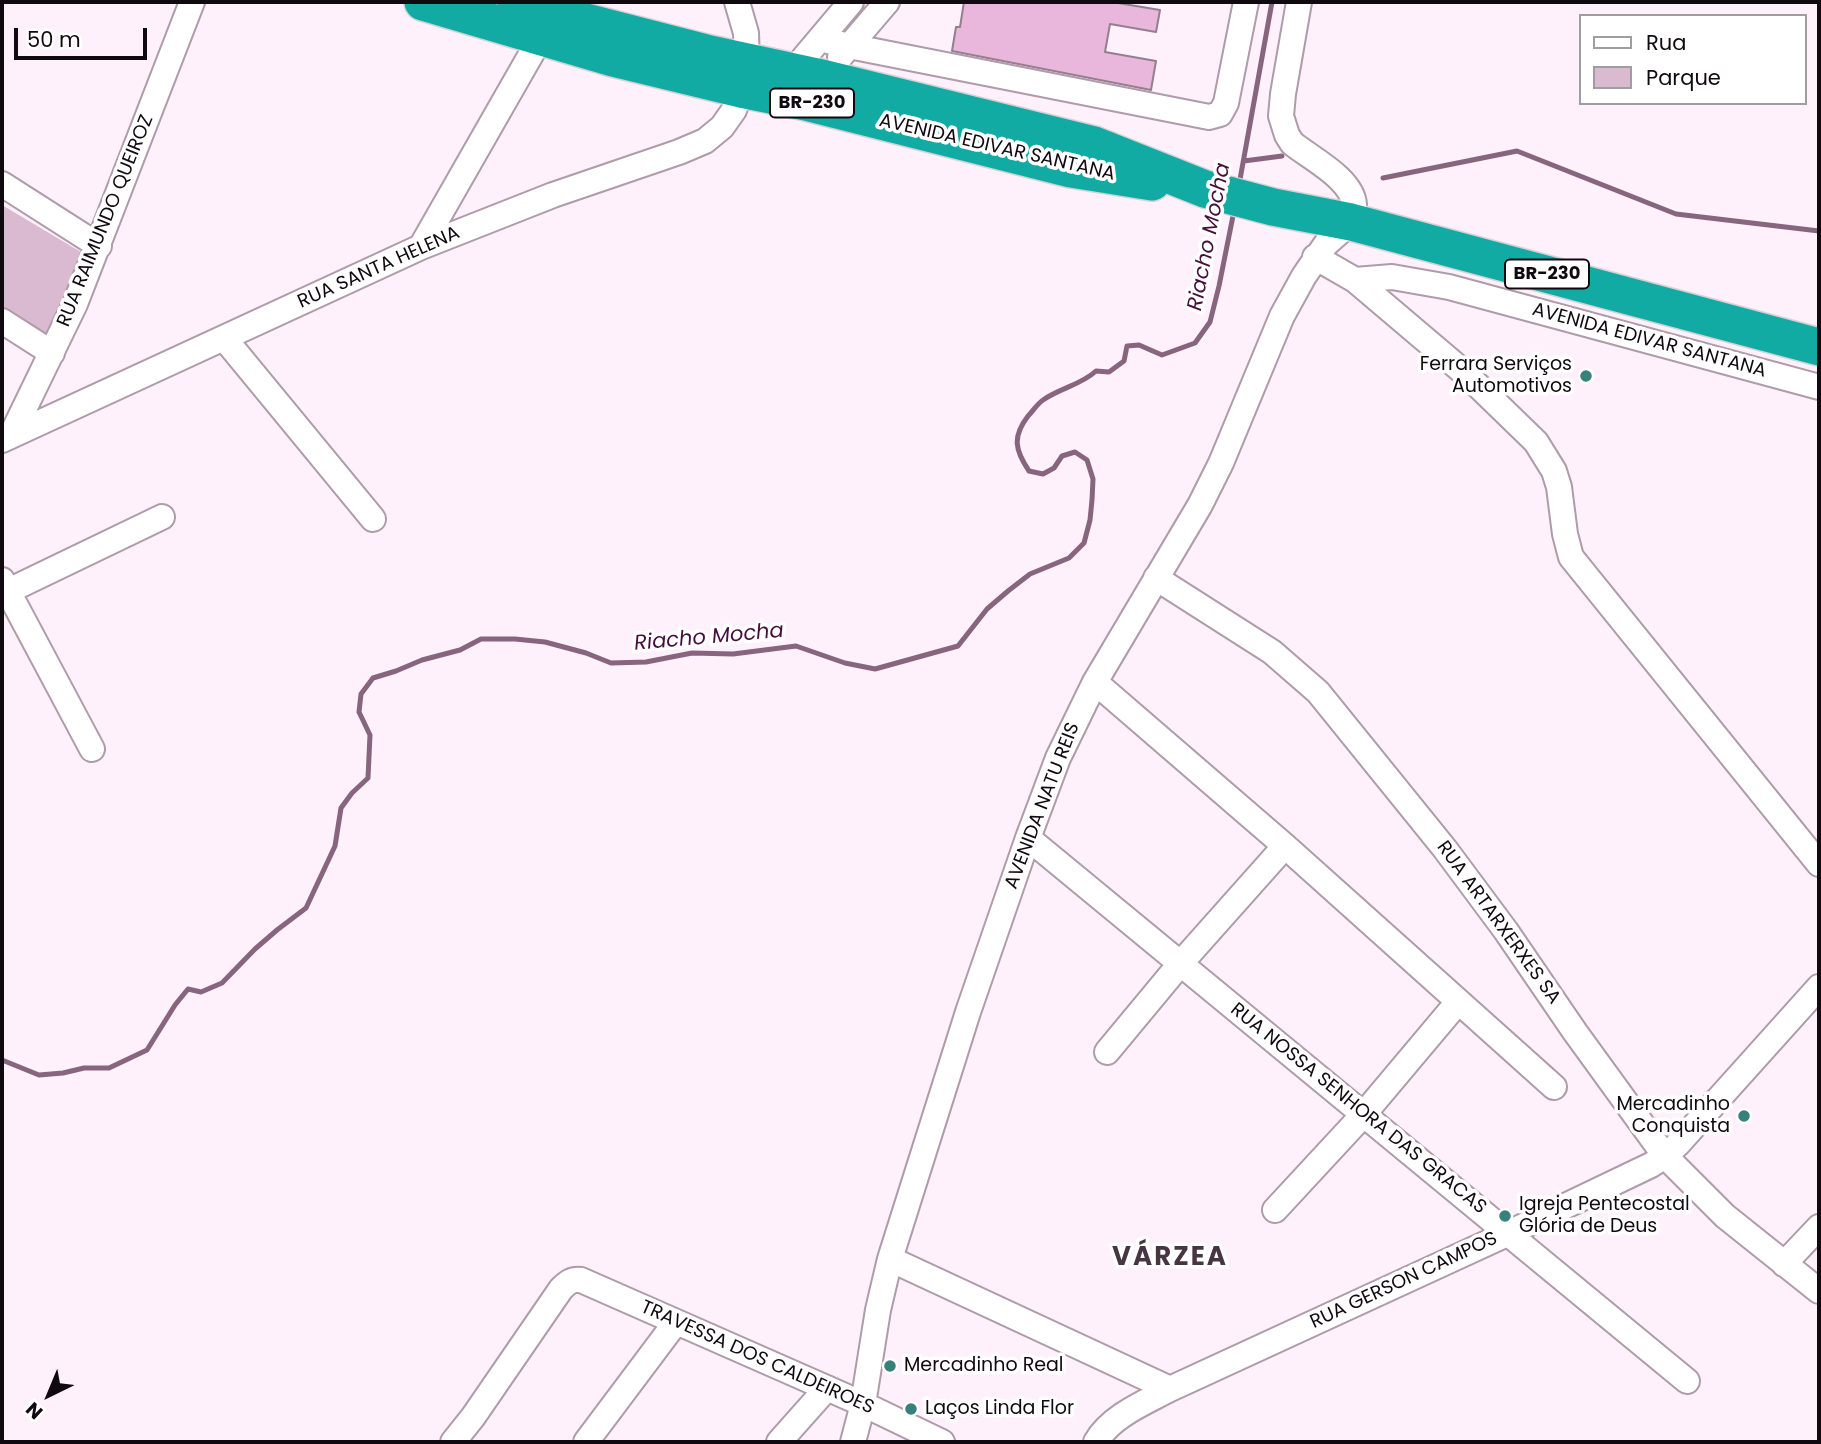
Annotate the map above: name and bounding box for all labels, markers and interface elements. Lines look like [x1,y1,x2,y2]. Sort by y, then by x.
scale bar [18,14,150,58]
legend [1580,14,1807,105]
text: 50 m [27,25,81,54]
text: Rua [1646,28,1686,57]
text: Parque [1646,63,1721,92]
road number: BR-230 [770,88,854,118]
street label: AVENIDA EDIVAR SANTANA [877,110,1117,186]
street label: RUA RAIMUNDO QUEIROZ [53,112,159,330]
water label: Riacho Mocha [1183,161,1237,313]
street label: RUA SANTA HELENA [295,222,463,314]
road number: BR-230 [1505,260,1589,288]
street label: AVENIDA EDIVAR SANTANA [1529,299,1769,383]
place label: Ferrara Serviços Automotivos [1420,354,1572,398]
marker: Ferrara Serviços Automotivos [1578,368,1594,384]
water label: Riacho Mocha [633,619,785,657]
street label: AVENIDA NATU REIS [1001,720,1085,892]
street label: RUA ARTARXERXES SA [1431,837,1565,1009]
street label: RUA NOSSA SENHORA DAS GRACAS [1225,999,1491,1219]
place label: Mercadinho Conquista [1616,1094,1730,1138]
marker: Mercadinho Conquista [1736,1108,1752,1124]
place label: Igreja Pentecostal Glória de Deus [1519,1194,1690,1238]
marker: Igreja Pentecostal Glória de Deus [1497,1208,1513,1224]
street label: RUA GERSON CAMPOS [1307,1228,1501,1334]
district label: VÁRZEA [1113,1242,1227,1274]
street label: TRAVESSA DOS CALDEIROES [637,1296,877,1420]
place label: Mercadinho Real [904,1355,1064,1377]
marker: Mercadinho Real [882,1358,898,1374]
north arrow [14,1360,84,1430]
text: N [20,1396,49,1425]
place label: Laços Linda Flor [925,1398,1074,1420]
marker: Laços Linda Flor [903,1401,919,1417]

